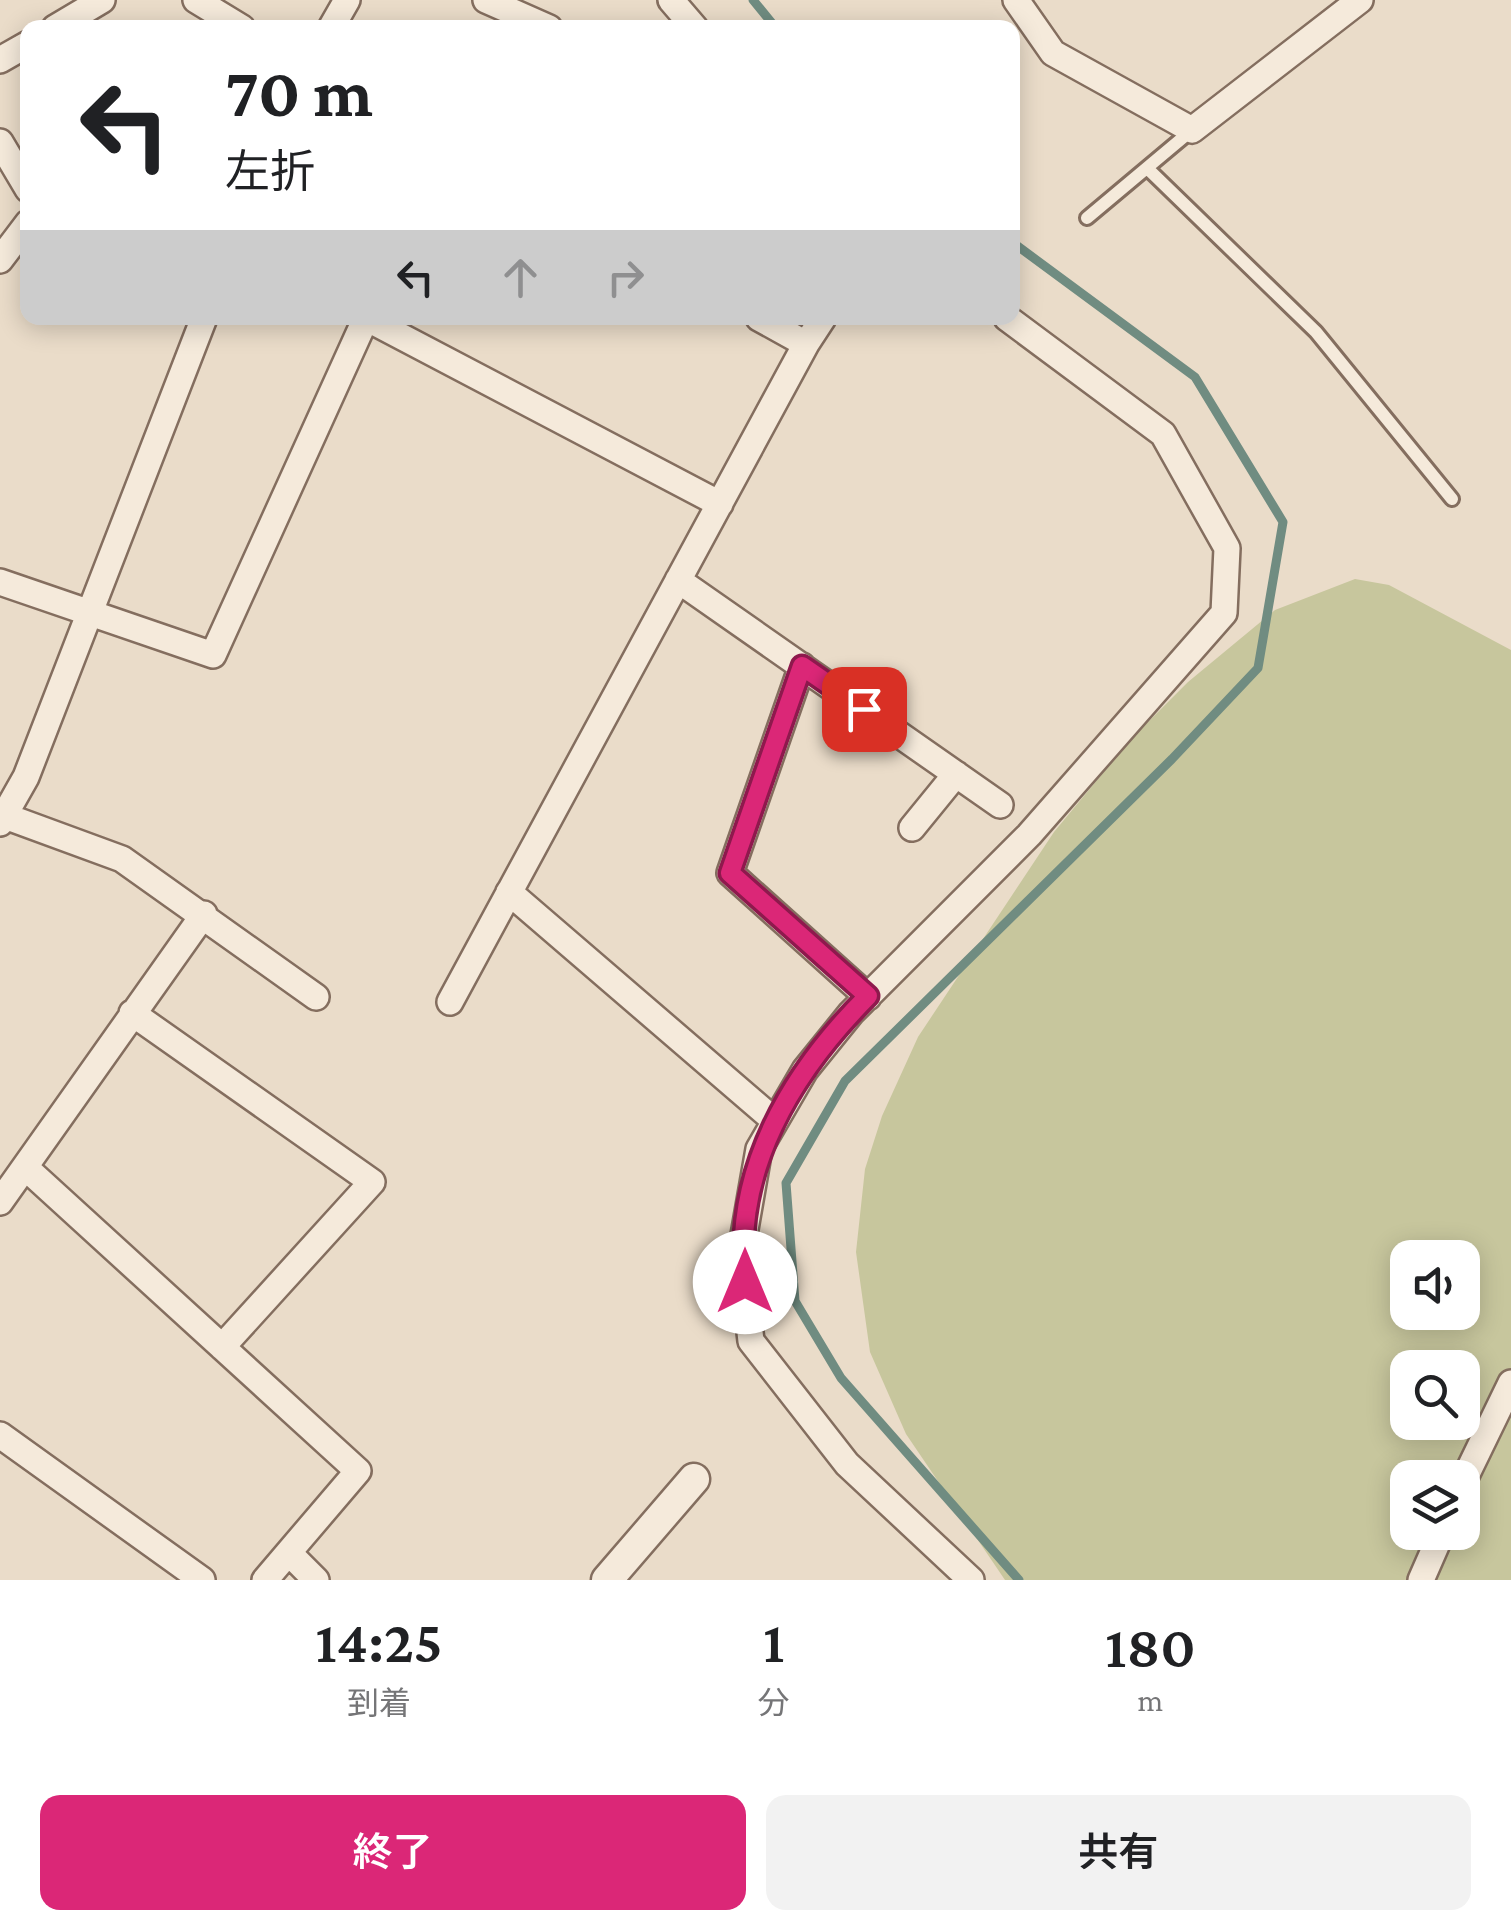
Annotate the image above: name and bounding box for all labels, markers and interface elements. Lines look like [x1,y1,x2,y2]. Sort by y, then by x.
text: 70 m [225,53,373,131]
icon: left [60,60,190,190]
text: 左折 [225,147,315,197]
icon: left [388,250,443,305]
icon: ahead [493,250,548,305]
icon: right [598,250,653,305]
pin [822,667,907,752]
icon: arrive [837,682,892,737]
position arrow [693,1230,797,1334]
map controls [1390,1240,1480,1550]
button: sound [1390,1240,1480,1330]
button: search [1390,1350,1480,1440]
button: layers [1390,1460,1480,1550]
text: 14:25 [315,1608,443,1675]
text: 1 [763,1608,785,1675]
text: 180 [1105,1613,1196,1680]
text: m [1138,1682,1163,1718]
text: 到着 [347,1685,411,1721]
text: 分 [758,1685,790,1721]
button: 終了 [40,1795,746,1910]
button: 共有 [766,1795,1471,1910]

